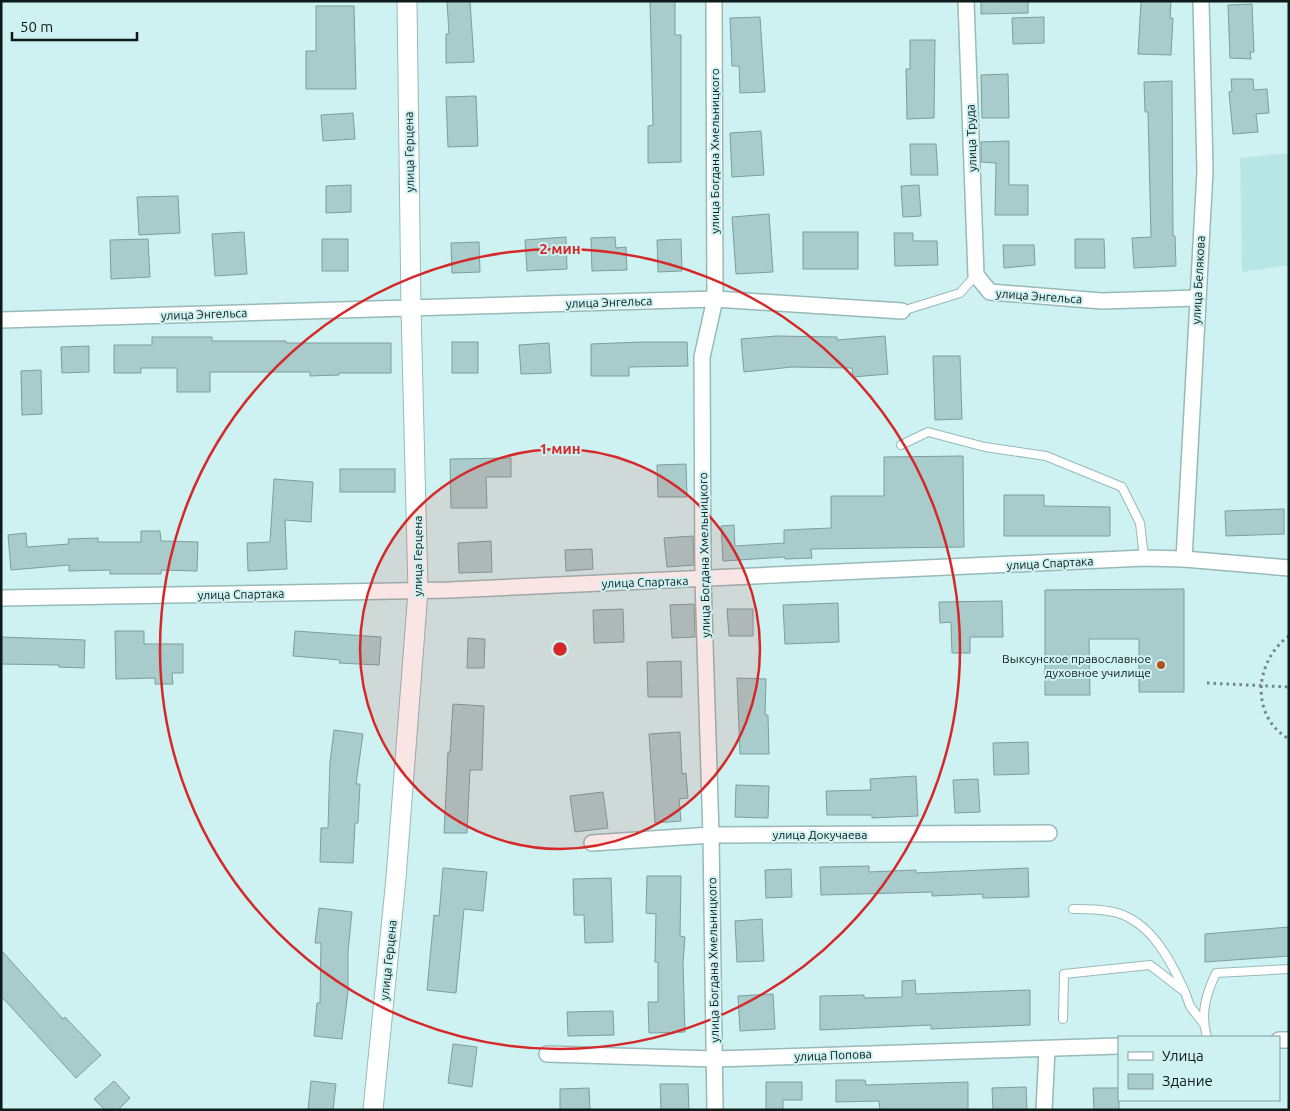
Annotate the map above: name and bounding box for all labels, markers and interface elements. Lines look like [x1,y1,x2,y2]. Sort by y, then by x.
scale bar [12,10,138,42]
text: 50 m [20,18,53,35]
street label: улица Богдана Хмельницкого [708,68,721,234]
street label: улица Труда [963,104,979,172]
street label: улица Герцена [402,111,416,193]
street label: улица Белякова [1189,235,1207,325]
text: 2 мин [539,240,581,257]
street label: улица Энгельса [995,287,1083,305]
street label: улица Энгельса [566,294,652,310]
street label: улица Энгельса [161,306,247,322]
text: 1 мин [539,440,581,457]
street label: улица Богдана Хмельницкого [696,472,712,638]
street label: улица Герцена [411,516,424,596]
street label: улица Спартака [1006,554,1094,572]
street label: улица Спартака [601,574,689,590]
street label: улица Спартака [197,587,285,601]
centre of rings [551,640,569,658]
place label: Выксунское православное духовное училище [1002,652,1151,679]
marker: Выксунское православное духовное училище [1155,659,1167,671]
street label: улица Докучаева [773,828,867,841]
street label: улица Богдана Хмельницкого [705,877,721,1043]
street label: улица Герцена [377,919,399,1001]
legend [1118,1036,1280,1101]
street label: улица Попова [794,1047,872,1063]
text: Улица [1162,1047,1204,1064]
text: Здание [1162,1072,1213,1089]

